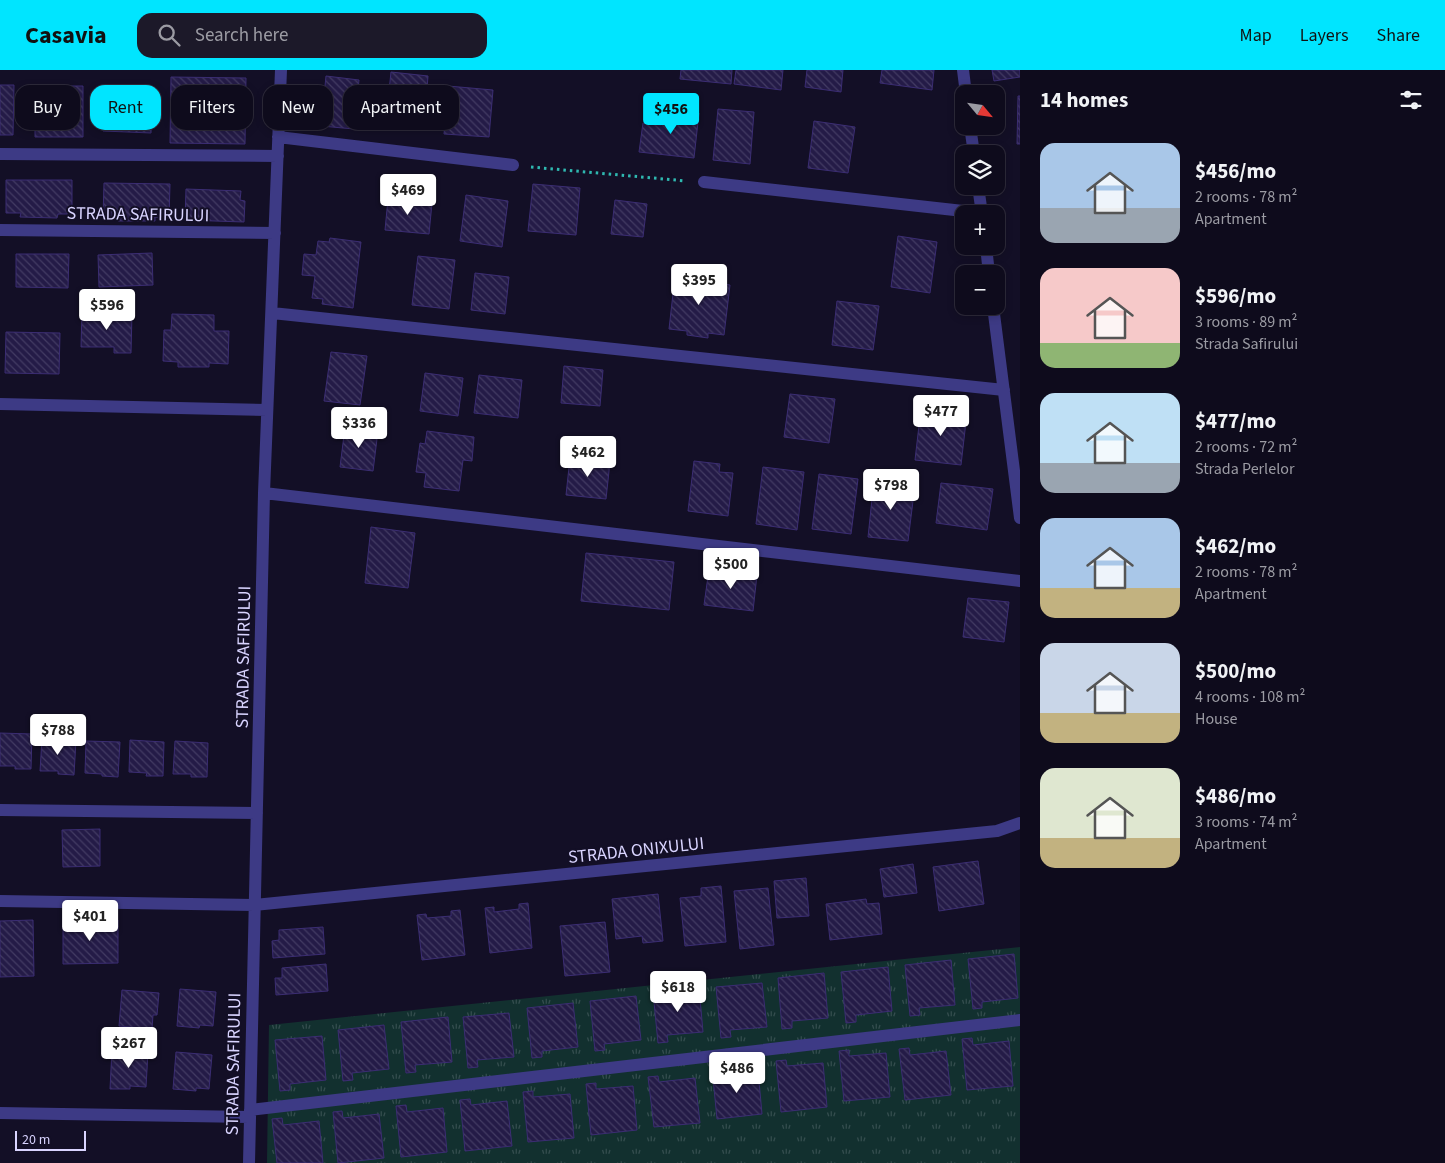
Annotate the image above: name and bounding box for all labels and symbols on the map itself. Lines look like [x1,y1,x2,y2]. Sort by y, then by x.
north arrow [955,85,1005,135]
pin: $456 [641,92,701,135]
pin: $469 [378,174,438,216]
street label: STRADA SAFIRULUI [67,201,209,228]
pin: $395 [669,264,729,306]
pin: $596 [77,288,137,331]
pin: $477 [911,394,971,437]
pin: $336 [329,406,389,449]
pin: $462 [558,436,618,478]
pin: $798 [861,468,921,511]
pin: $500 [701,548,761,590]
street label: STRADA SAFIRULUI [230,586,257,728]
pin: $788 [28,714,88,756]
street label: STRADA ONIXULUI [567,831,705,870]
pin: $401 [60,900,120,942]
pin: $618 [648,970,708,1013]
street label: STRADA SAFIRULUI [220,993,247,1135]
pin: $267 [99,1026,159,1069]
pin: $486 [707,1052,767,1094]
scale bar [15,1128,86,1151]

